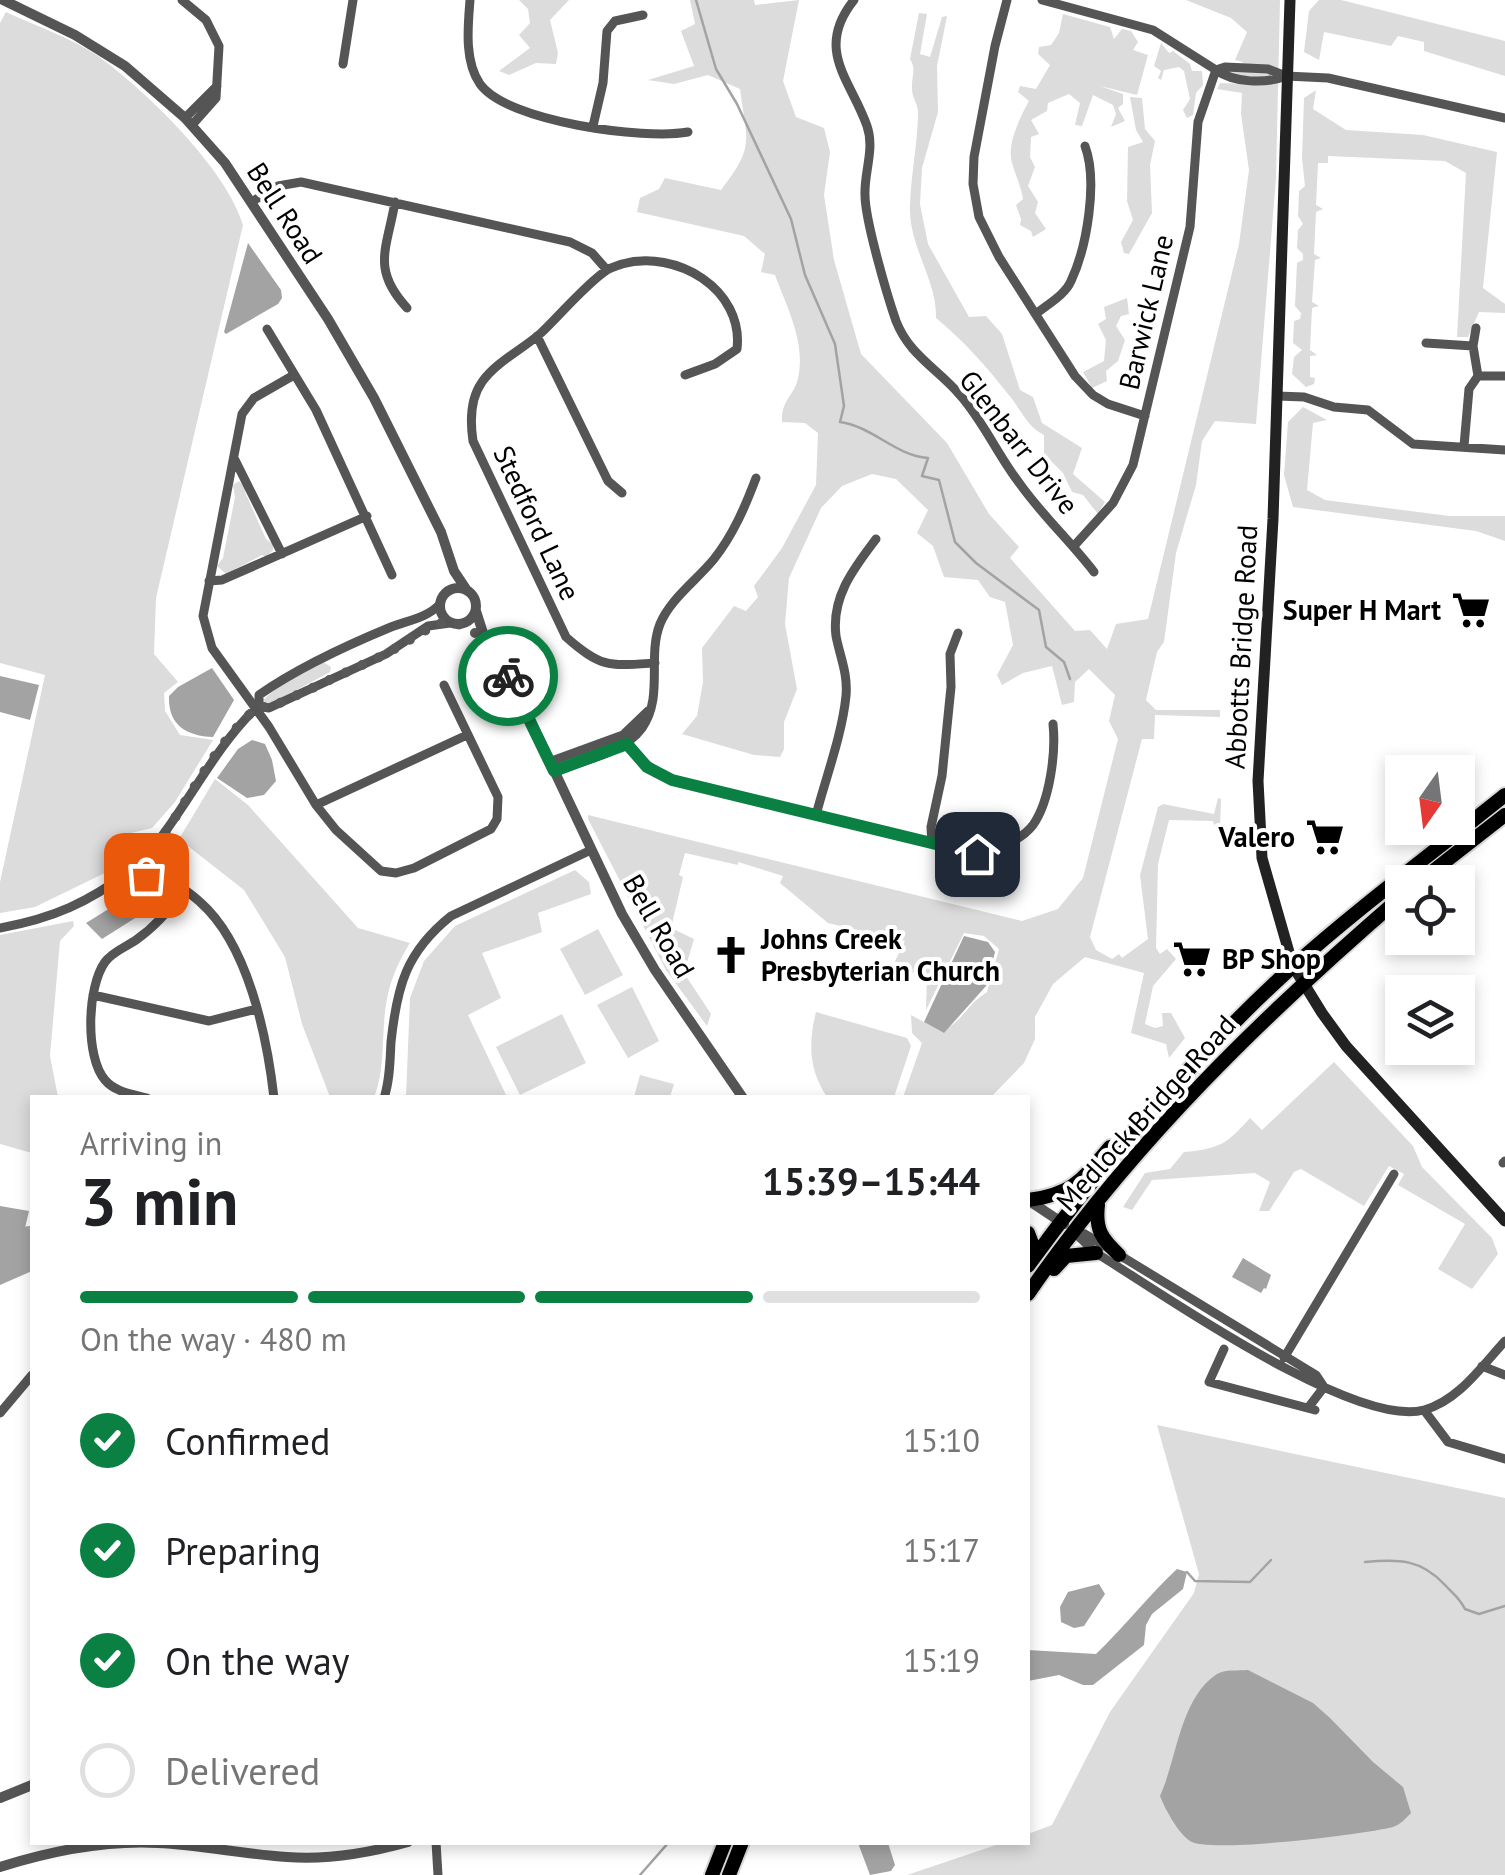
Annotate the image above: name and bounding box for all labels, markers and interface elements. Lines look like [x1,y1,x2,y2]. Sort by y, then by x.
street label: Bell Road [239,155,332,270]
street label: Barwick Lane [1110,231,1181,393]
street label: Glenbarr Drive [952,362,1087,521]
street label: Stedford Lane [486,440,589,606]
street label: Abbotts Bridge Road [1216,524,1265,770]
supermarket icon: Super H Mart [1450,589,1492,631]
place label: Super H Mart [1283,591,1441,628]
courier [458,626,558,726]
icon: bike [481,649,536,704]
north arrow [1385,755,1475,845]
map controls [1385,755,1475,1065]
pin [935,812,1020,897]
supermarket icon: Valero [1304,816,1346,858]
place label: Valero [1218,818,1295,855]
icon: home [950,827,1005,882]
pin [104,833,189,918]
icon: bag [119,848,174,903]
button: locate [1385,865,1475,955]
street label: Bell Road [615,867,704,984]
place label: Johns Creek Presbyterian Church [760,920,1000,989]
church icon: Johns Creek Presbyterian Church [710,934,752,976]
supermarket icon: BP Shop [1171,938,1213,980]
place label: BP Shop [1222,940,1321,977]
button: layers [1385,975,1475,1065]
street label: Medlock Bridge Road [1048,1007,1244,1219]
text: Arriving in [80,1122,222,1164]
text: 15:39–15:44 [762,1156,980,1205]
text: 3 min [80,1159,239,1243]
text: On the way · 480 m [80,1318,347,1360]
icon: check [80,1413,135,1468]
text: Confirmed [165,1416,331,1465]
text: 15:10 [903,1419,980,1461]
icon: check [80,1523,135,1578]
text: Preparing [165,1526,321,1575]
text: 15:17 [903,1529,980,1571]
icon: check [80,1633,135,1688]
text: On the way [165,1636,350,1685]
text: 15:19 [903,1639,980,1681]
text: Delivered [165,1746,320,1795]

